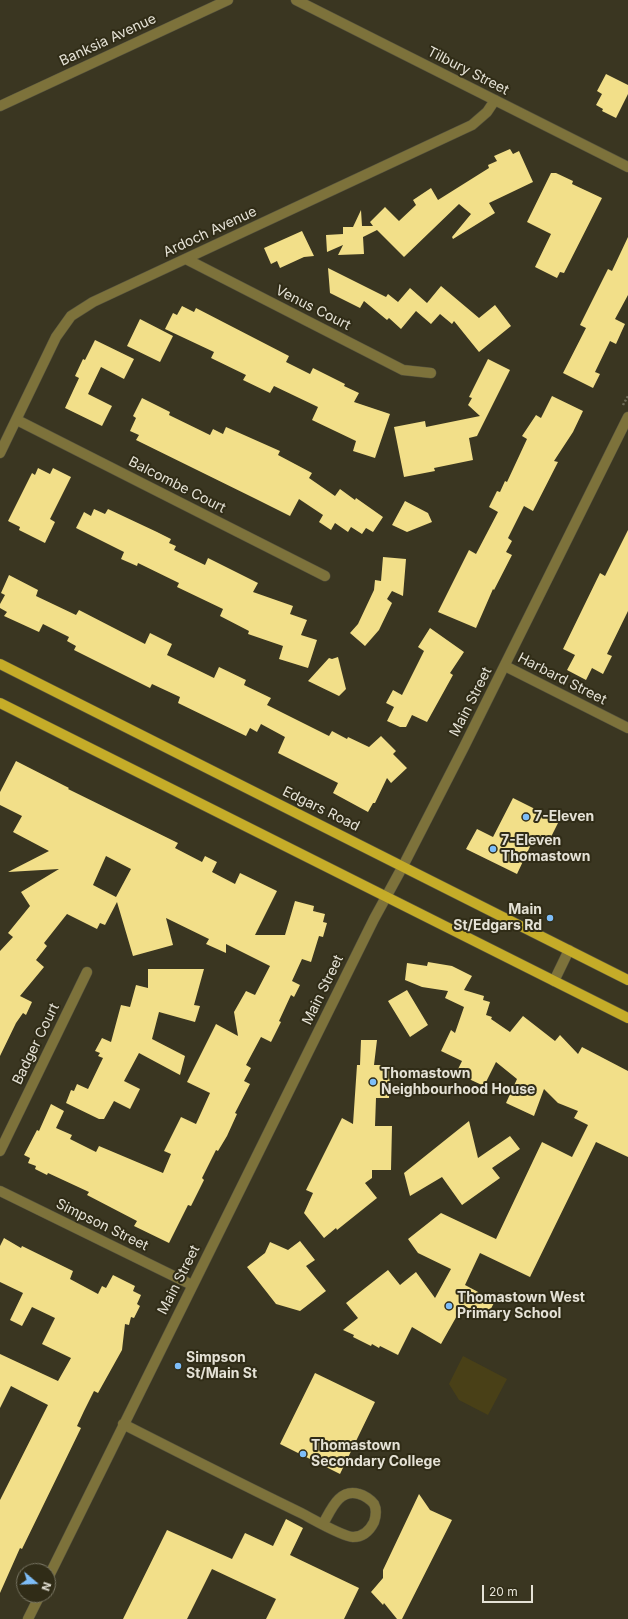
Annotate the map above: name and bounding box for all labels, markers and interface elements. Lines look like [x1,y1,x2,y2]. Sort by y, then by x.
street label: Banksia Avenue [57,10,159,70]
street label: Tilbury Street [424,43,512,99]
street label: Ardoch Avenue [161,203,259,261]
street label: Venus Court [273,282,353,334]
street label: Balcombe Court [126,453,228,517]
street label: Harbard Street [515,649,609,709]
street label: Main Street [446,665,496,739]
street label: Edgars Road [280,783,362,835]
place label: 7-Eleven [534,809,594,825]
marker: 7-Eleven [521,812,531,822]
place label: 7-Eleven Thomastown [501,833,590,866]
marker: 7-Eleven Thomastown [488,844,498,854]
place label: Main St/Edgars Rd [453,902,542,934]
marker: Main St/Edgars Rd [545,913,555,923]
street label: Main Street [299,952,347,1028]
street label: Badger Court [9,1001,63,1087]
place label: Thomastown Neighbourhood House [381,1066,535,1098]
marker: Thomastown Neighbourhood House [368,1077,378,1087]
street label: Simpson Street [53,1195,151,1255]
street label: Main Street [154,1243,204,1317]
place label: Thomastown West Primary School [457,1290,585,1322]
marker: Thomastown West Primary School [444,1301,454,1311]
place label: Simpson St/Main St [186,1350,257,1382]
marker: Simpson St/Main St [173,1361,183,1371]
place label: Thomastown Secondary College [311,1438,441,1470]
marker: Thomastown Secondary College [298,1449,308,1459]
north arrow [16,1563,56,1603]
scale bar [484,1577,535,1603]
text: N [38,1580,54,1593]
text: 20 m [489,1584,518,1599]

